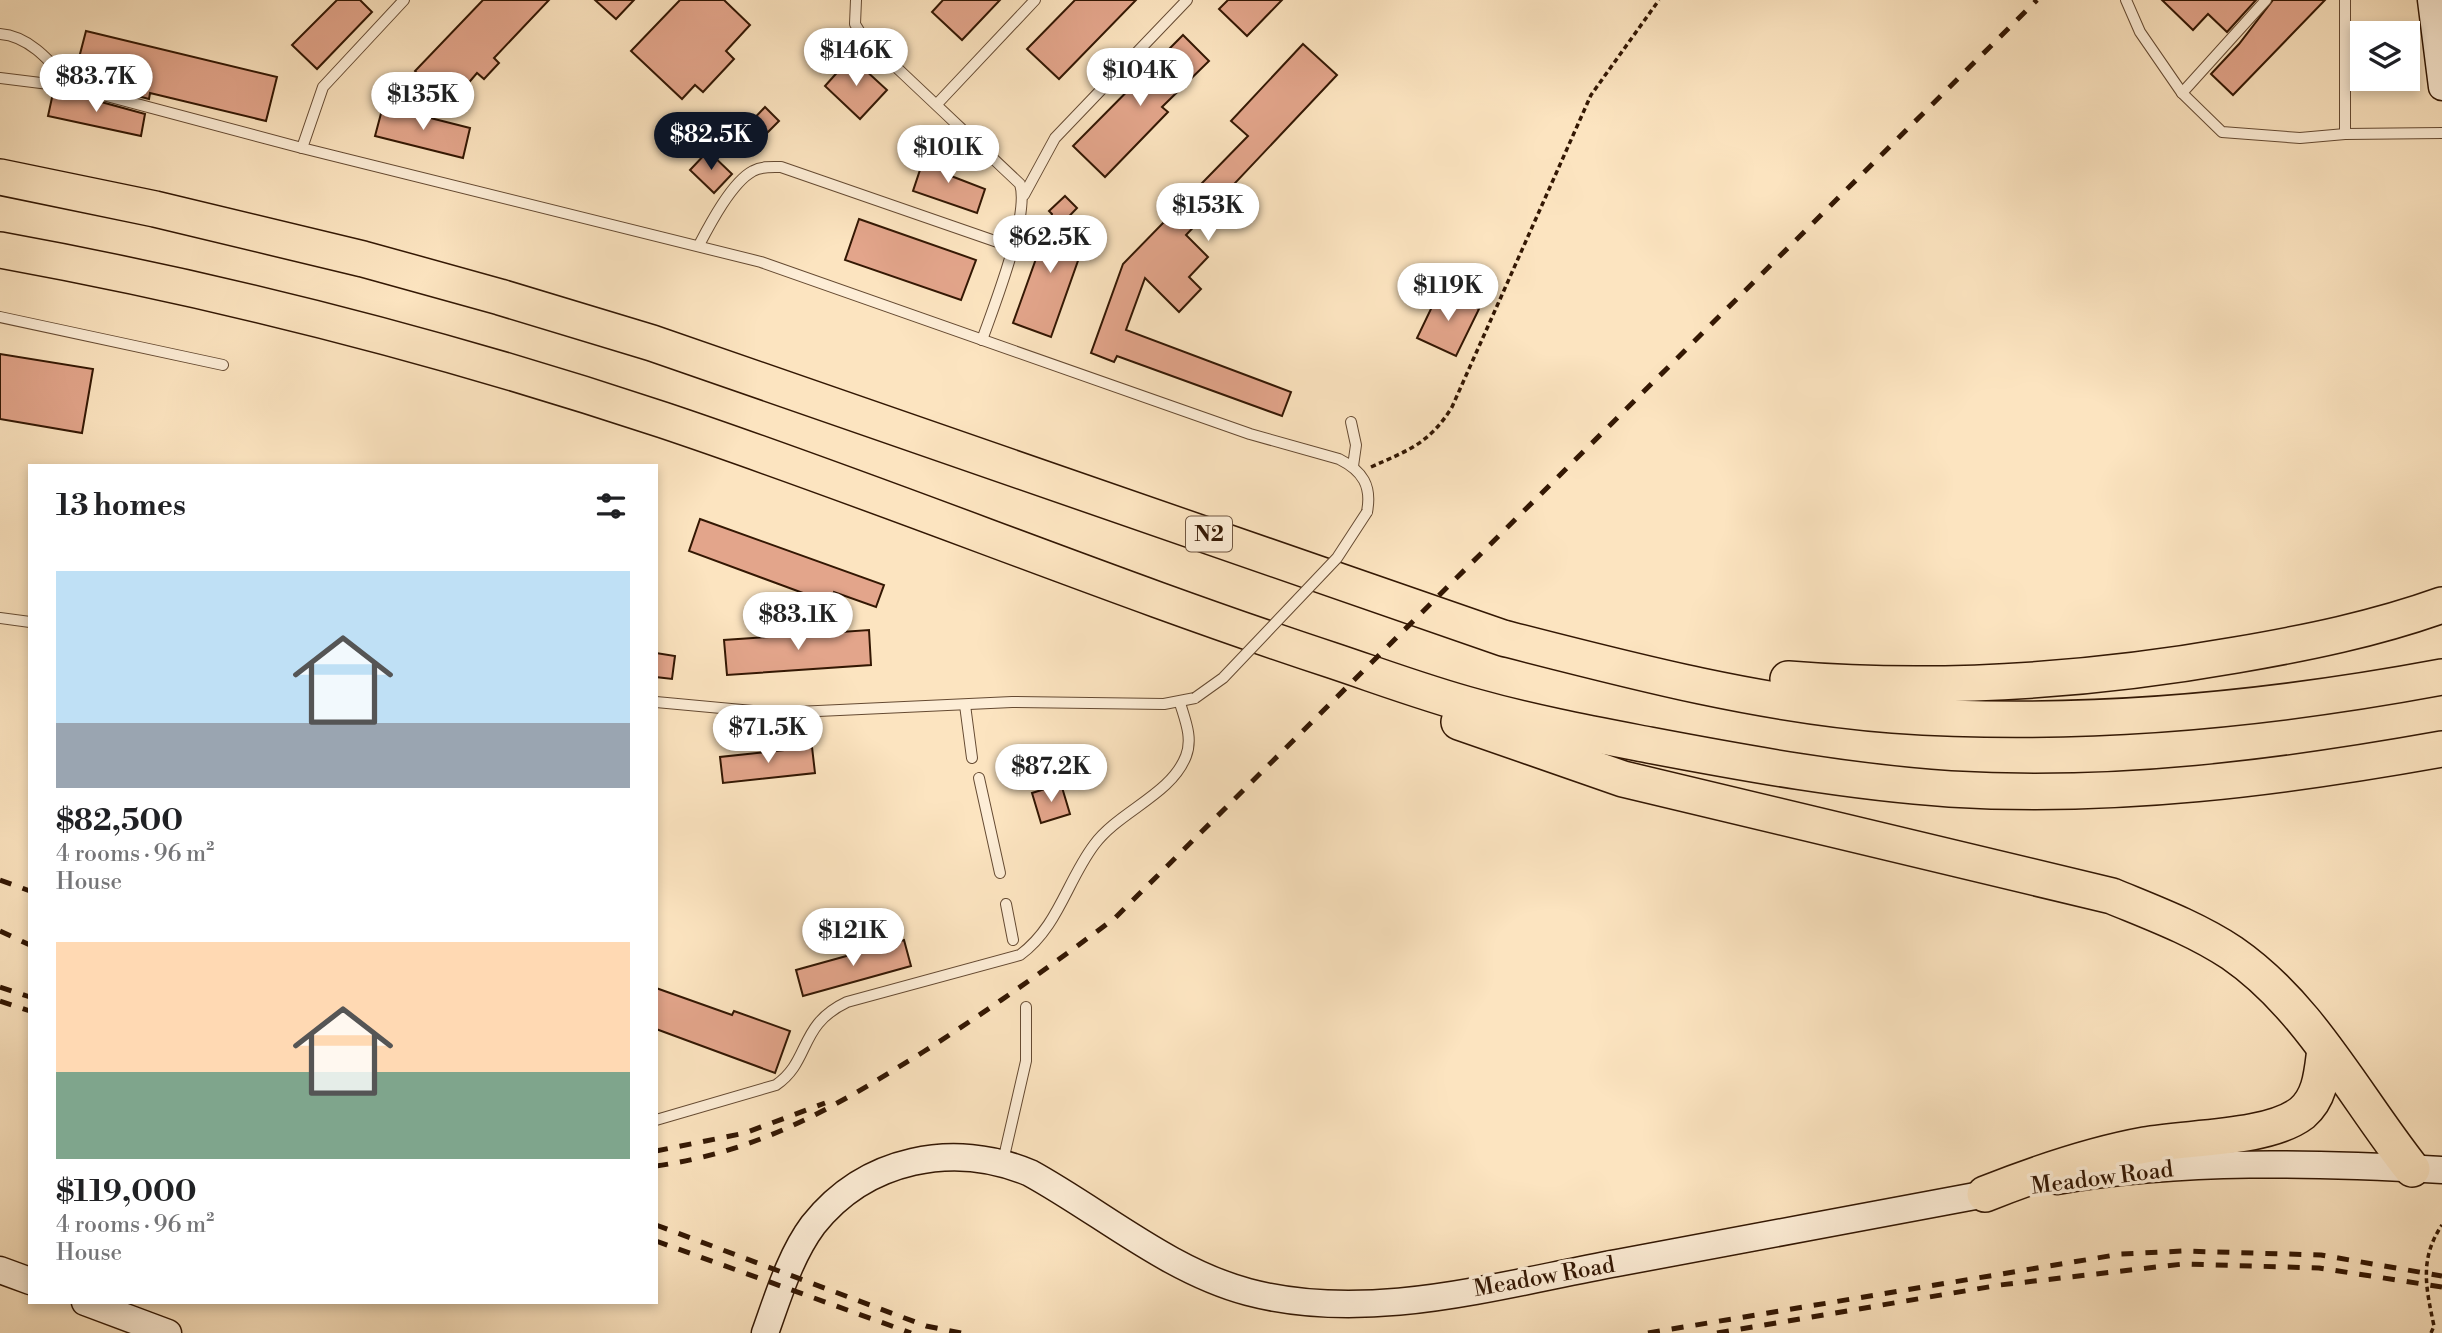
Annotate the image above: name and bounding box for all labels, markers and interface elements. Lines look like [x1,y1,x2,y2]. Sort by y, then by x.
map controls [2350,21,2420,91]
button: layers [2350,21,2420,91]
pin: $146K [807,28,905,88]
text: $146K [820,37,892,65]
pin: $104K [1091,48,1189,108]
pin: $83.7K [39,54,153,114]
text: $104K [1103,57,1177,85]
text: $83.7K [56,63,136,91]
pin: $135K [374,72,472,132]
text: $135K [387,81,459,109]
pin: $82.5K [654,113,768,172]
text: $82.5K [670,121,752,149]
pin: $101K [899,125,997,185]
text: $101K [913,134,983,162]
pin: $153K [1159,184,1257,243]
text: $153K [1172,192,1244,220]
pin: $62.5K [993,216,1107,275]
text: $62.5K [1009,224,1091,252]
pin: $119K [1399,264,1497,323]
text: $119K [1413,272,1483,300]
text: 13 homes [56,487,186,525]
icon: filters [592,487,630,525]
road number: N2 [1186,516,1232,552]
pin: $83.1K [741,592,855,652]
text: $83.1K [759,601,837,629]
icon: home [280,617,406,743]
pin: $71.5K [711,706,825,765]
text: $71.5K [729,714,807,742]
pin: $87.2K [994,744,1108,804]
text: $87.2K [1011,753,1091,781]
text: $82,500 [56,802,183,840]
text: 4 rooms · 96 m² [56,840,214,868]
text: House [56,868,122,896]
pin: $121K [804,908,902,968]
text: $121K [818,917,888,945]
icon: home [280,988,406,1114]
street label: Meadow Road [2029,1155,2175,1201]
text: $119,000 [56,1173,197,1211]
text: 4 rooms · 96 m² [56,1211,214,1239]
text: House [56,1239,122,1267]
street label: Meadow Road [1471,1251,1617,1303]

